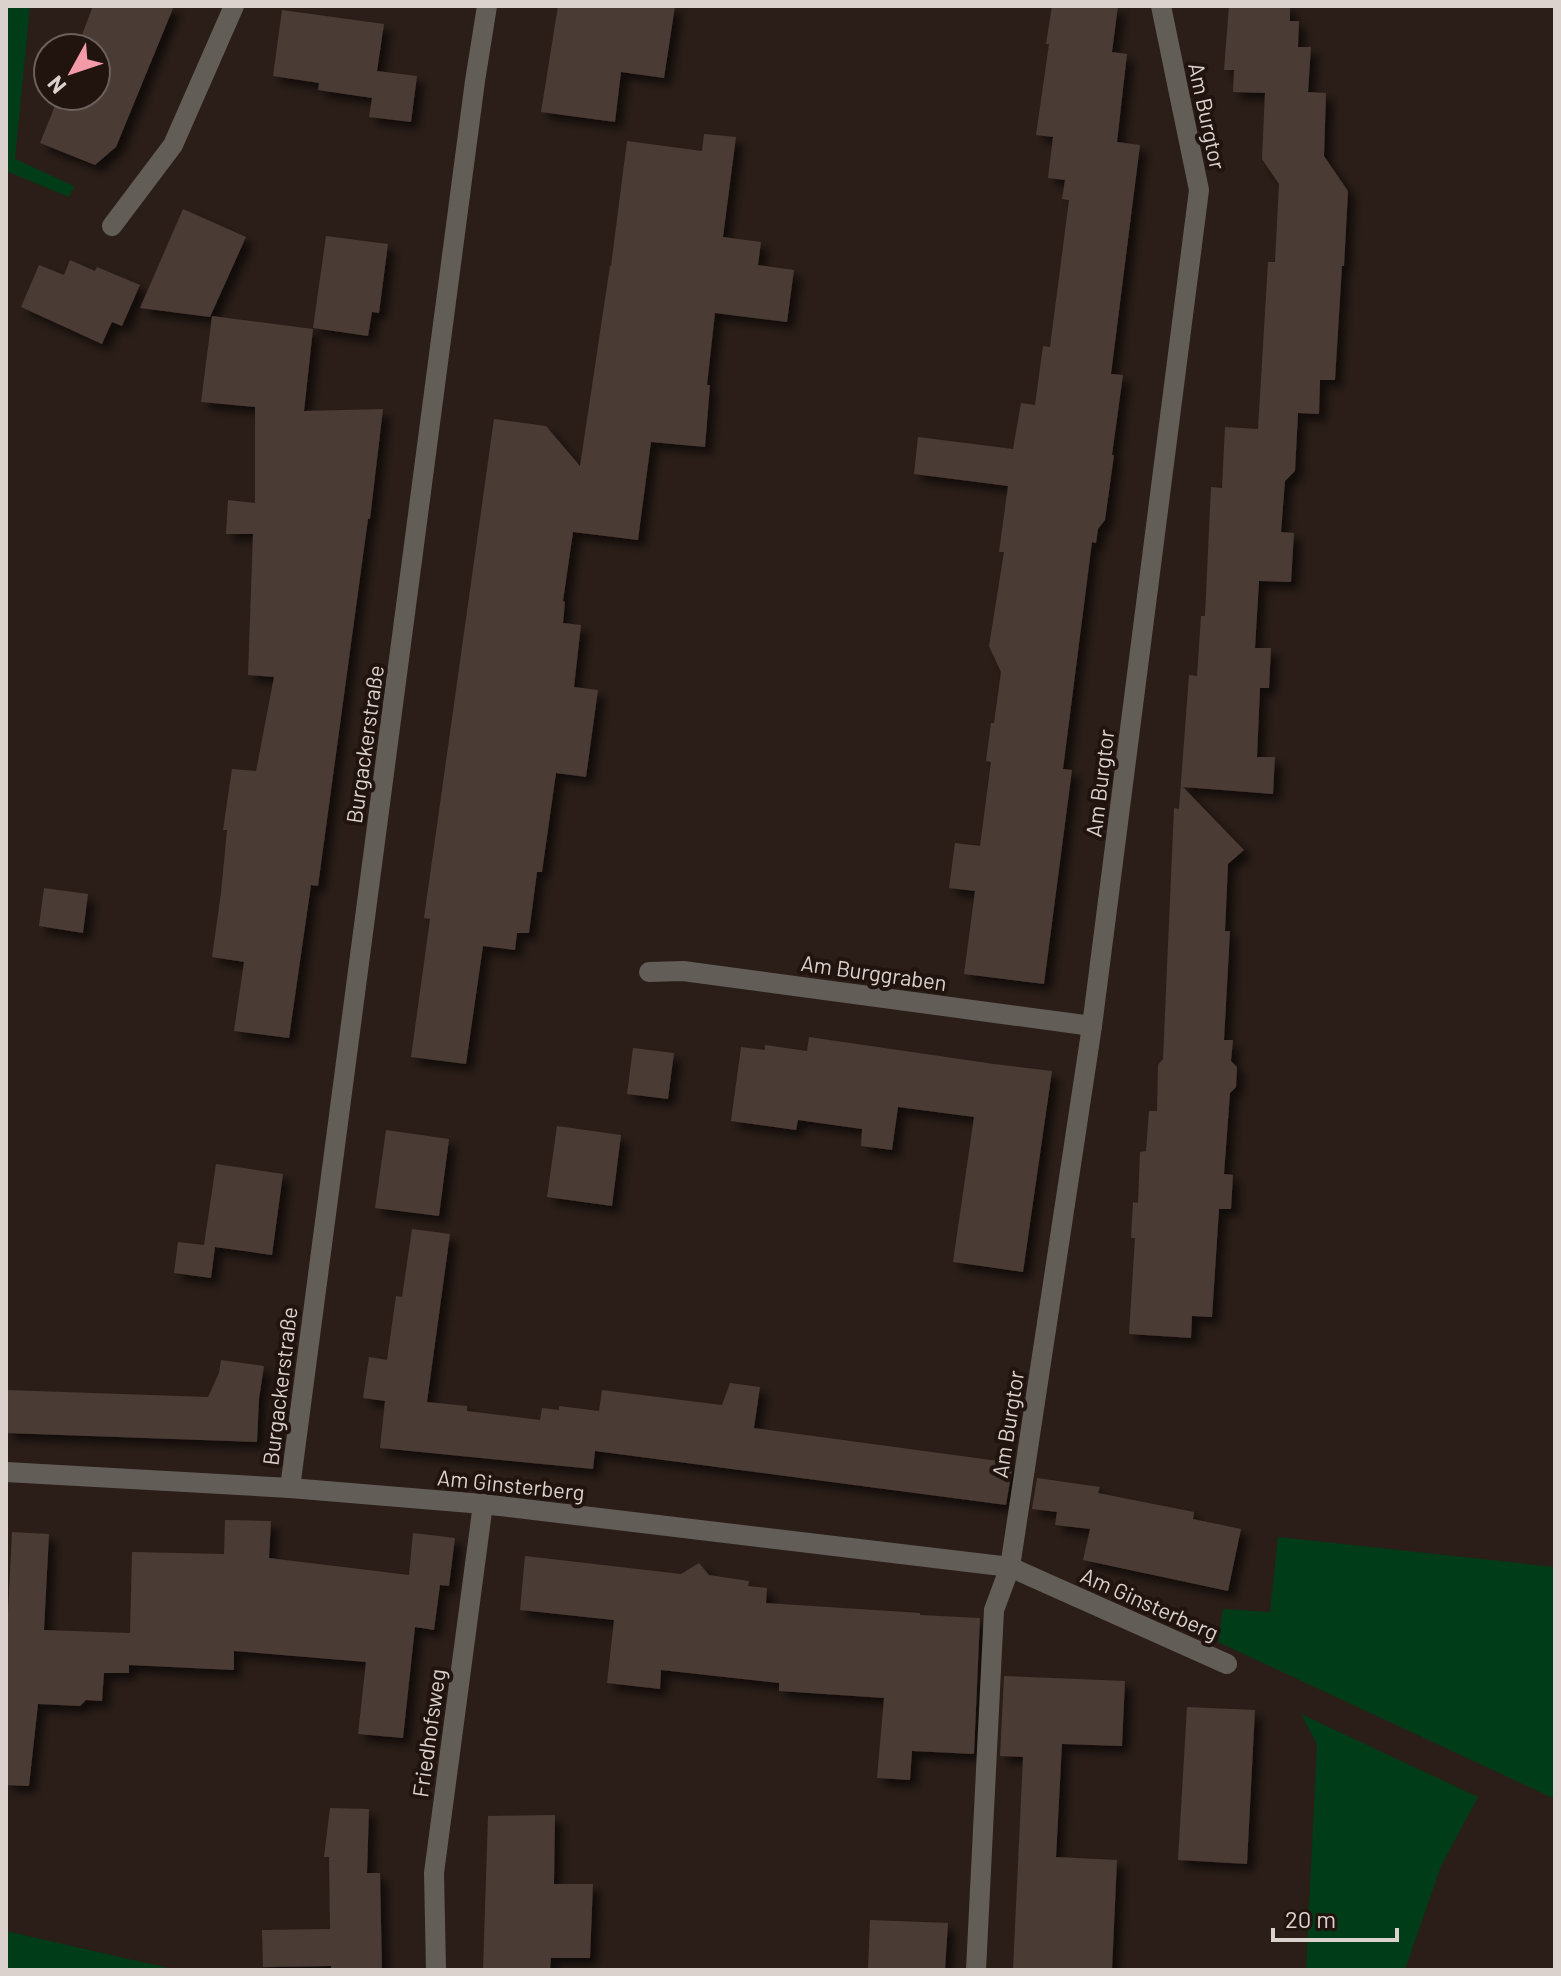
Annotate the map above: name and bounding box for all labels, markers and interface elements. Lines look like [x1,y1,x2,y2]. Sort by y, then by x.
north arrow [32,32,112,112]
street label: Am Burgtor [1184,60,1232,172]
text: N [41,72,71,99]
street label: Burgackerstraße [340,663,388,825]
street label: Am Burgtor [1079,728,1119,838]
street label: Am Burggraben [799,949,949,995]
street label: Burgackerstraße [256,1305,302,1467]
street label: Am Burgtor [986,1368,1028,1480]
street label: Am Ginsterberg [436,1463,586,1505]
street label: Am Ginsterberg [1077,1561,1223,1645]
street label: Friedhofsweg [406,1667,450,1799]
scale bar [1273,1892,1397,1942]
text: 20 m [1285,1904,1336,1933]

